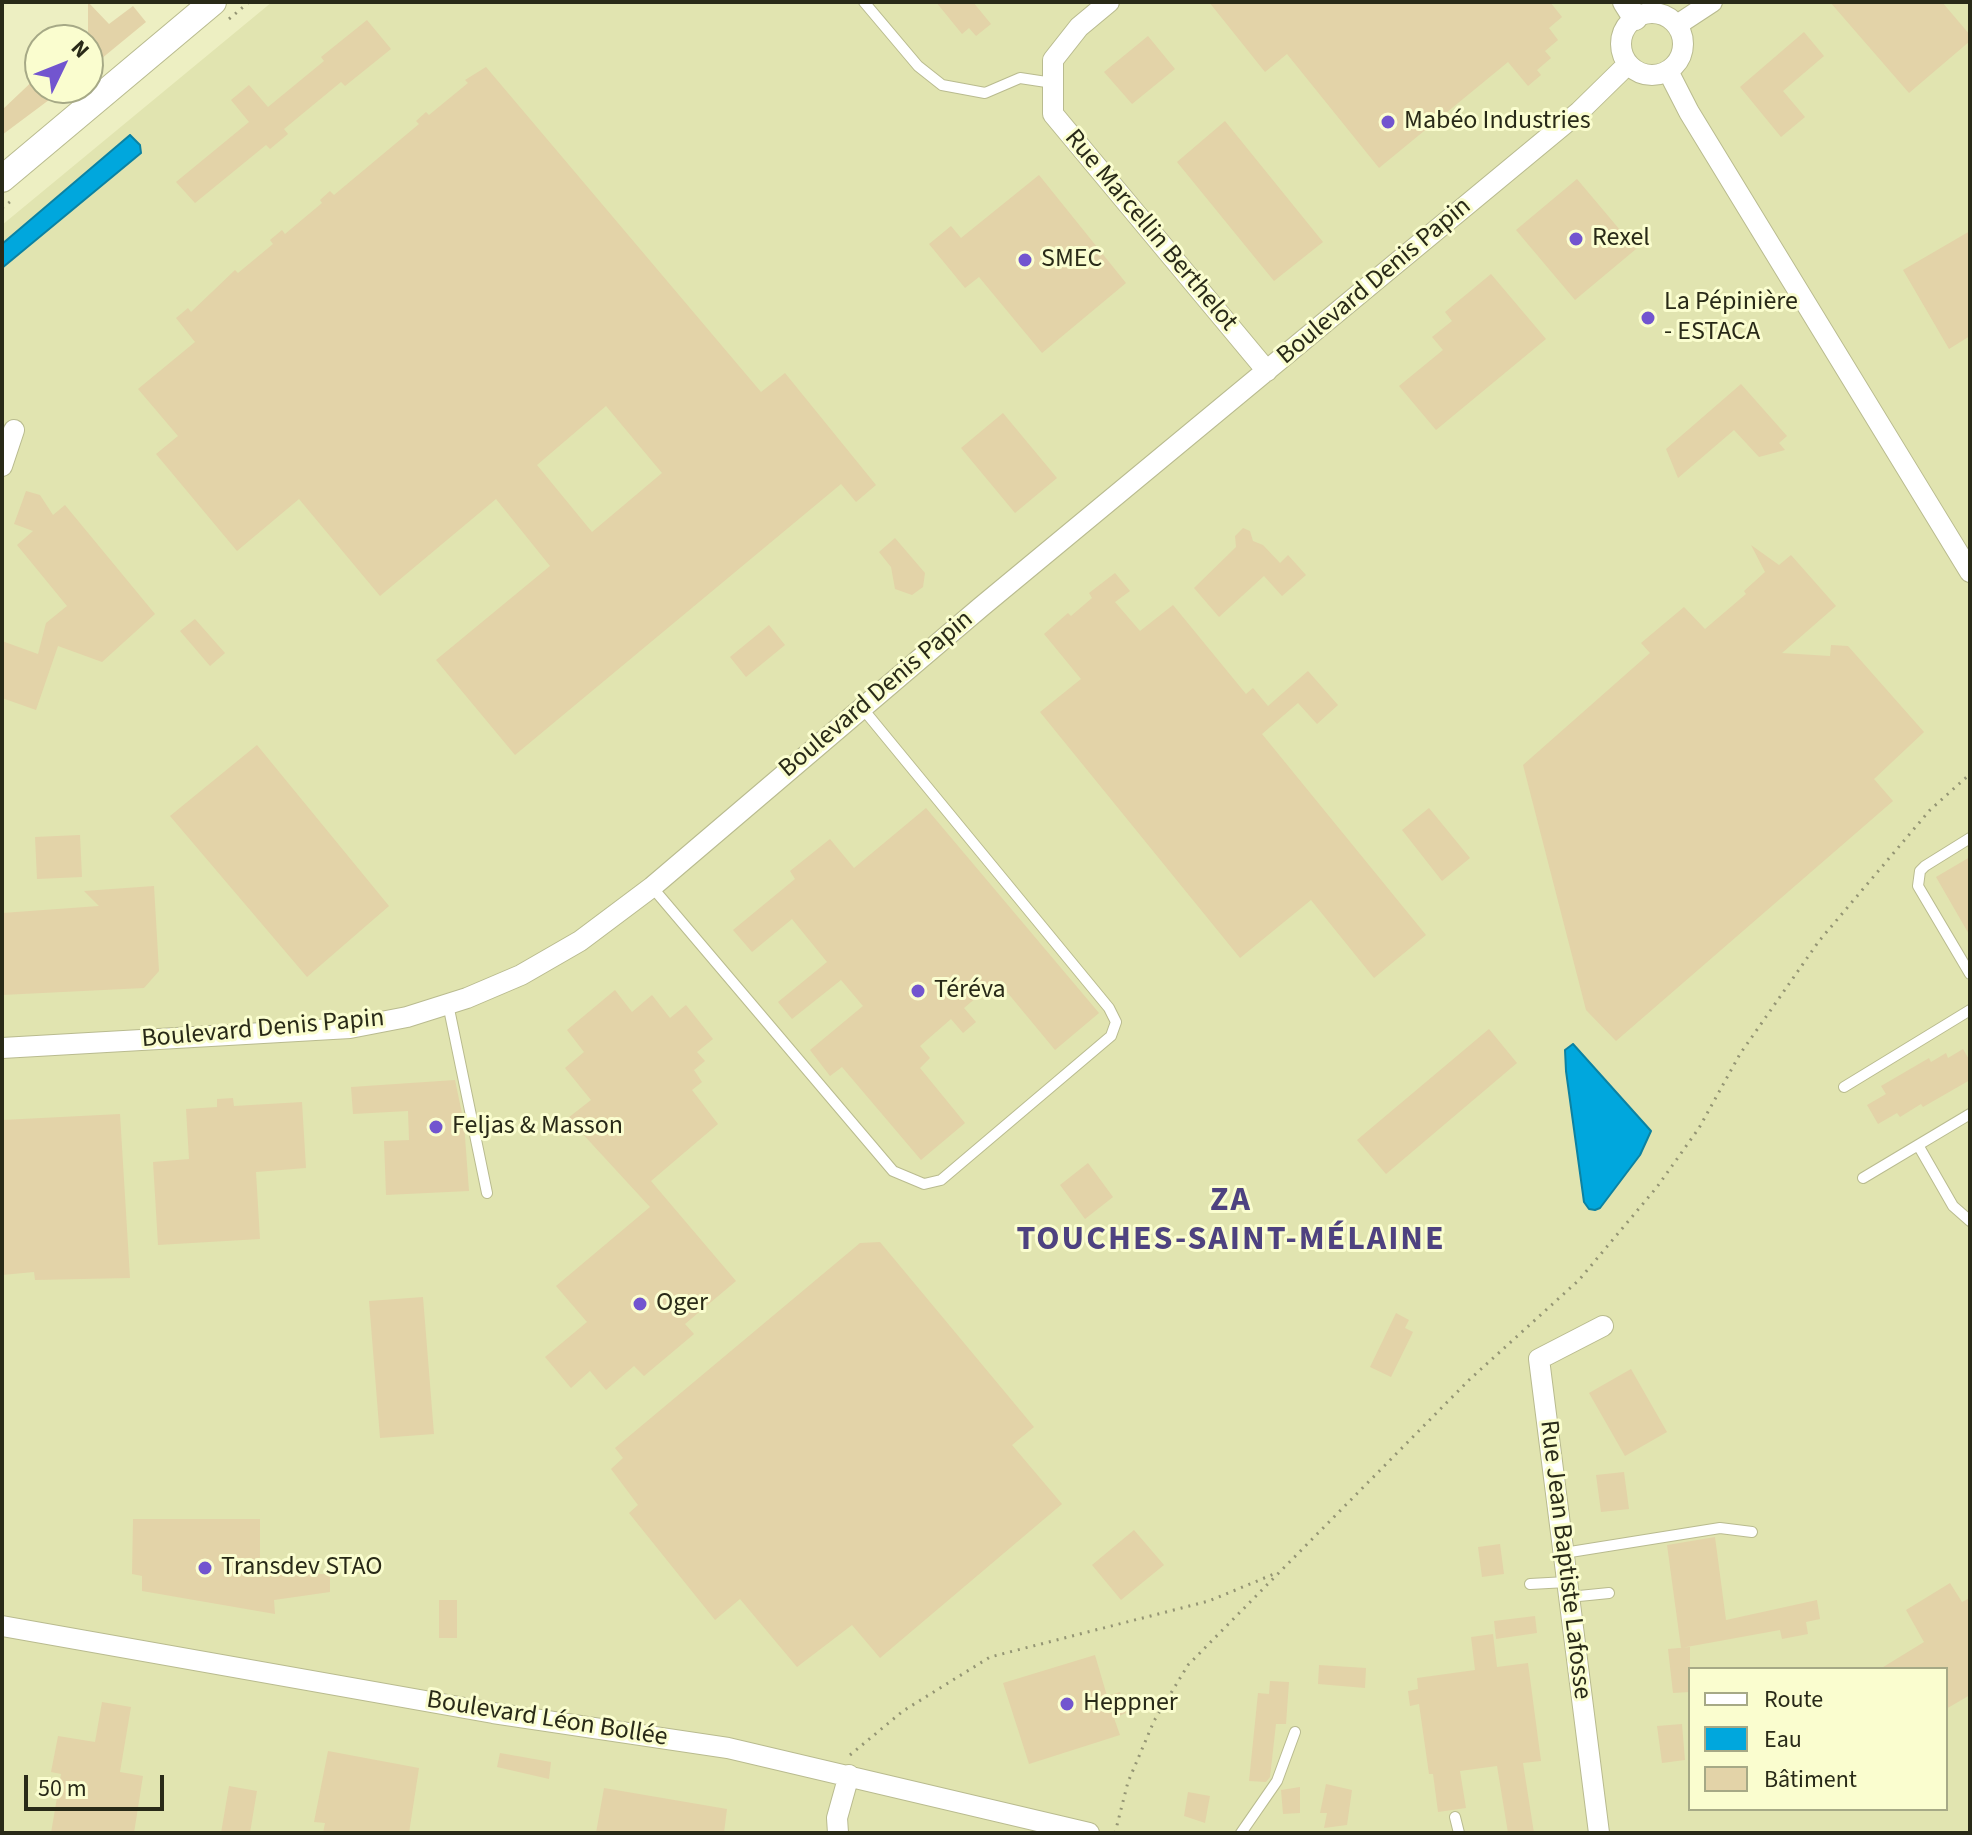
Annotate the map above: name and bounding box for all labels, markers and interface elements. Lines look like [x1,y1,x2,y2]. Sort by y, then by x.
north arrow [24,24,104,104]
text: N [63,33,97,65]
place label: Mabéo Industries [1404,106,1591,138]
marker: Mabéo Industries [1379,113,1397,131]
street label: Rue Marcellin Berthelot [1057,124,1243,338]
street label: Boulevard Denis Papin [1272,192,1478,372]
place label: Rexel [1592,223,1650,255]
marker: Rexel [1567,230,1585,248]
place label: SMEC [1041,244,1102,276]
marker: SMEC [1016,251,1034,269]
place label: La Pépinière - ESTACA [1664,287,1798,348]
marker: La Pépinière - ESTACA [1639,309,1657,327]
street label: Boulevard Denis Papin [774,605,980,785]
place label: Téréva [934,975,1006,1007]
marker: Téréva [909,982,927,1000]
street label: Boulevard Denis Papin [140,1004,386,1056]
place label: Feljas & Masson [452,1111,623,1143]
marker: Feljas & Masson [427,1118,445,1136]
district label: ZA TOUCHES-SAINT-MÉLAINE [1016,1183,1446,1262]
place label: Oger [656,1288,708,1320]
marker: Oger [631,1295,649,1313]
street label: Rue Jean Baptiste Lafosse [1531,1419,1597,1701]
place label: Transdev STAO [221,1552,383,1584]
marker: Transdev STAO [196,1559,214,1577]
legend [1688,1667,1948,1811]
text: Route [1764,1682,1823,1717]
street label: Boulevard Léon Bollée [424,1686,670,1754]
place label: Heppner [1083,1688,1178,1720]
marker: Heppner [1058,1695,1076,1713]
text: Eau [1764,1722,1802,1757]
scale bar [28,1759,168,1809]
text: Bâtiment [1764,1762,1857,1797]
text: 50 m [38,1771,87,1806]

